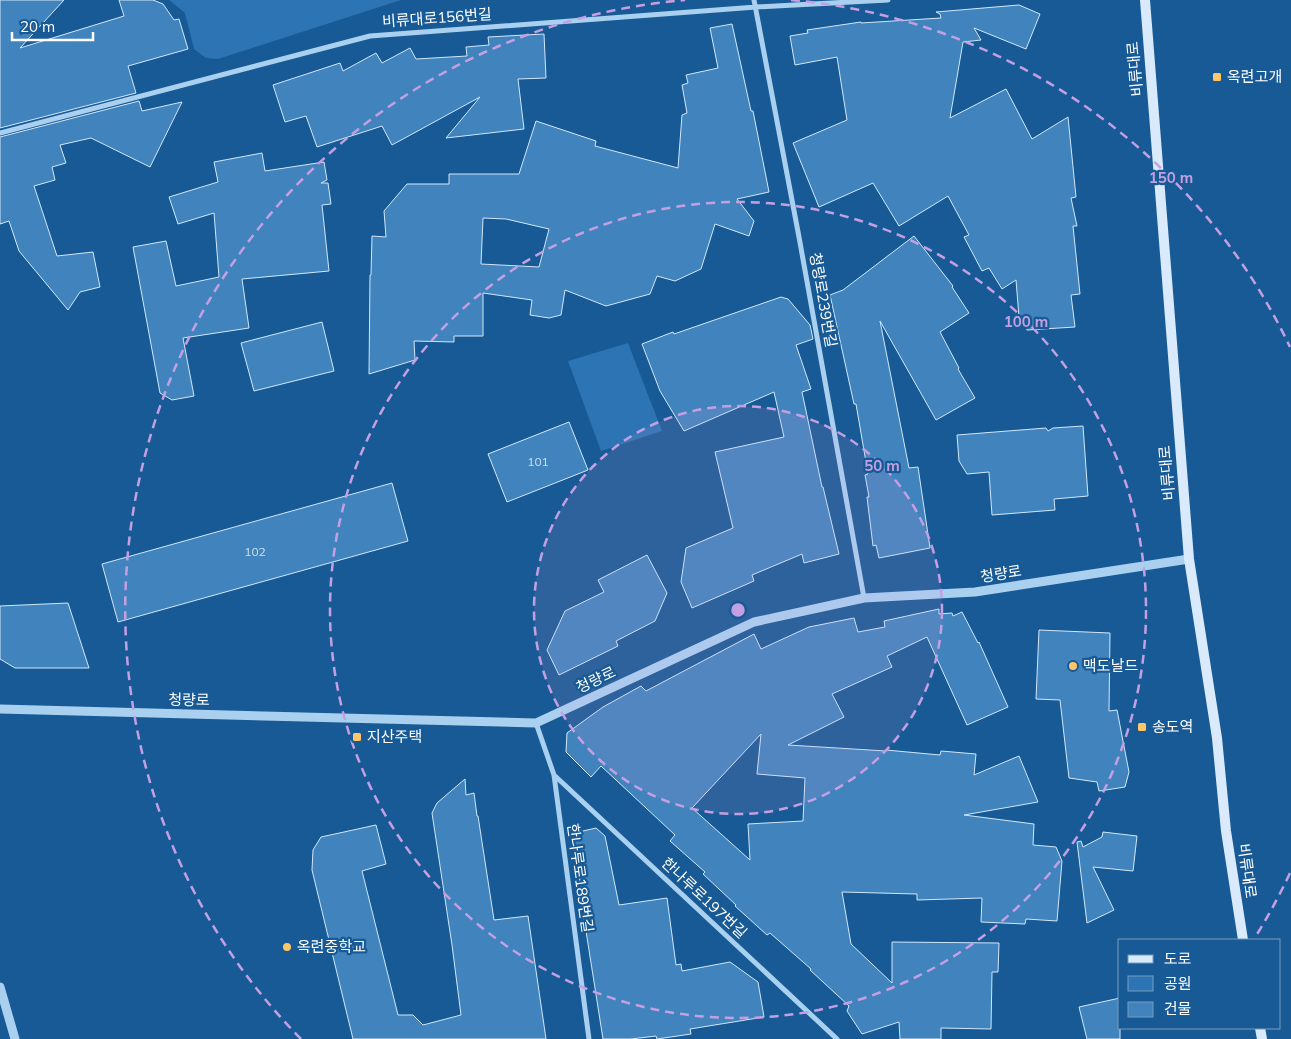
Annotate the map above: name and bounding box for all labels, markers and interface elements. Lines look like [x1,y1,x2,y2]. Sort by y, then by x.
street label: 비류대로156번길 [382,4,492,31]
scale bar [12,10,94,42]
text: 20 m [20,17,55,36]
street label: 비류대로 [1123,41,1146,97]
place label: 옥련고개 [1227,67,1282,86]
marker: 옥련고개 [1211,71,1223,83]
text: 150 m [1149,168,1193,187]
street label: 청량로239번길 [806,251,841,349]
text: 100 m [1004,312,1048,331]
street label: 비류대로 [1155,445,1178,501]
house number: 101 [527,454,549,469]
text: 50 m [864,456,900,475]
house number: 102 [244,544,266,559]
street label: 청량로 [979,561,1023,586]
centre of rings [729,601,747,619]
place label: 맥도날드 [1083,656,1138,675]
marker: 맥도날드 [1067,660,1079,672]
street label: 청량로 [573,662,619,697]
street label: 청량로 [168,690,210,709]
place label: 송도역 [1152,717,1193,736]
marker: 송도역 [1136,721,1148,733]
place label: 지산주택 [367,727,422,746]
marker: 지산주택 [351,731,363,743]
street label: 한나루로189번길 [563,822,598,934]
street label: 비류대로 [1234,842,1261,900]
street label: 한나루로197번길 [658,853,751,942]
place label: 옥련중학교 [297,937,366,956]
legend [1118,939,1281,1029]
marker: 옥련중학교 [281,941,293,953]
text: 도로 [1164,949,1192,968]
text: 공원 [1164,974,1192,993]
text: 건물 [1164,999,1192,1018]

